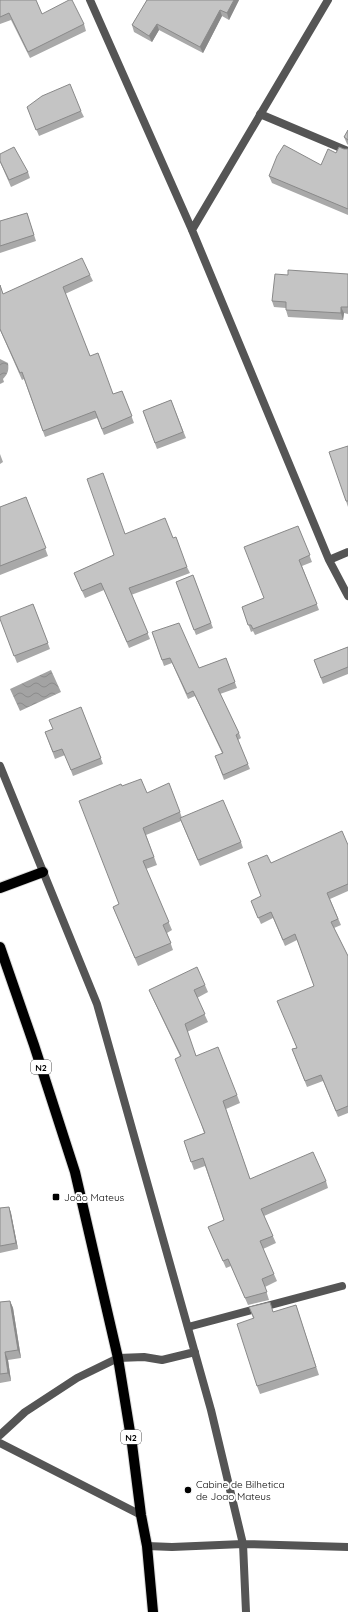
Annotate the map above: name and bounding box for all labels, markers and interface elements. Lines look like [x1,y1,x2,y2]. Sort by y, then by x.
road number: N2 [31,1060,51,1074]
place label: João Mateus [64,1191,125,1204]
marker: João Mateus [51,1192,61,1202]
road number: N2 [121,1430,141,1444]
place label: Cabine de Bilhetica de Joao Mateus [196,1478,284,1503]
marker: Cabine de Bilhetica de Joao Mateus [183,1485,193,1495]

